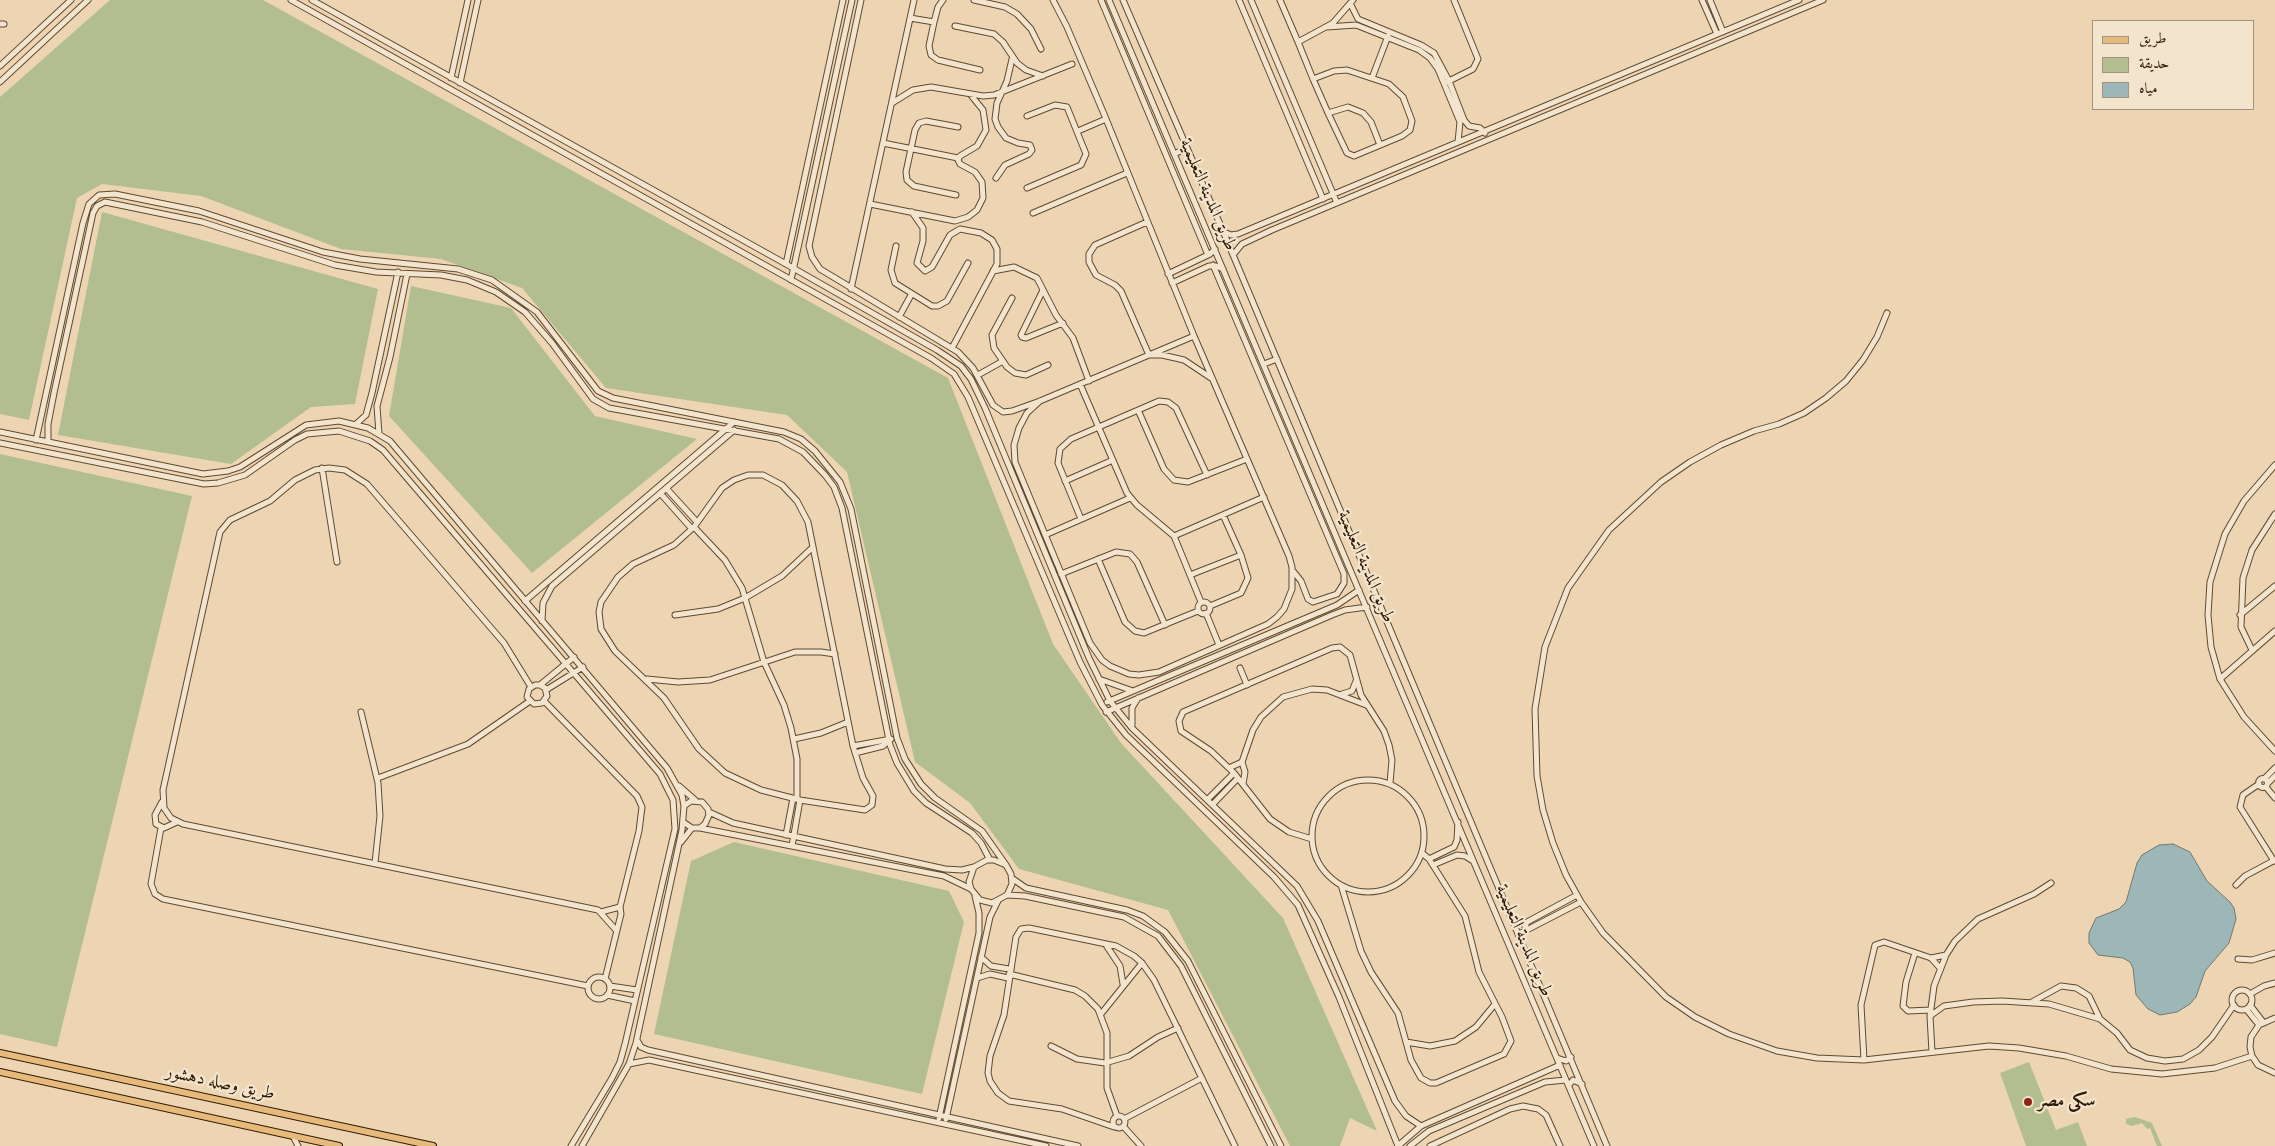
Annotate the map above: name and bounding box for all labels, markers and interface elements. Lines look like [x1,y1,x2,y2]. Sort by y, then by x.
legend [2092,20,2255,110]
text: طريق [2139,29,2166,48]
text: حديقة [2139,54,2169,73]
text: مياه [2139,79,2157,98]
street label: طريق المدينة التعليمية [1174,136,1240,254]
street label: طريق المدينة التعليمية [1332,508,1398,626]
street label: طريق المدينة التعليمية [1490,882,1556,1000]
street label: طريق وصله دهشور [164,1062,276,1106]
place label: سكى مصر [2038,1091,2095,1113]
marker: سكى مصر [2022,1096,2034,1108]

